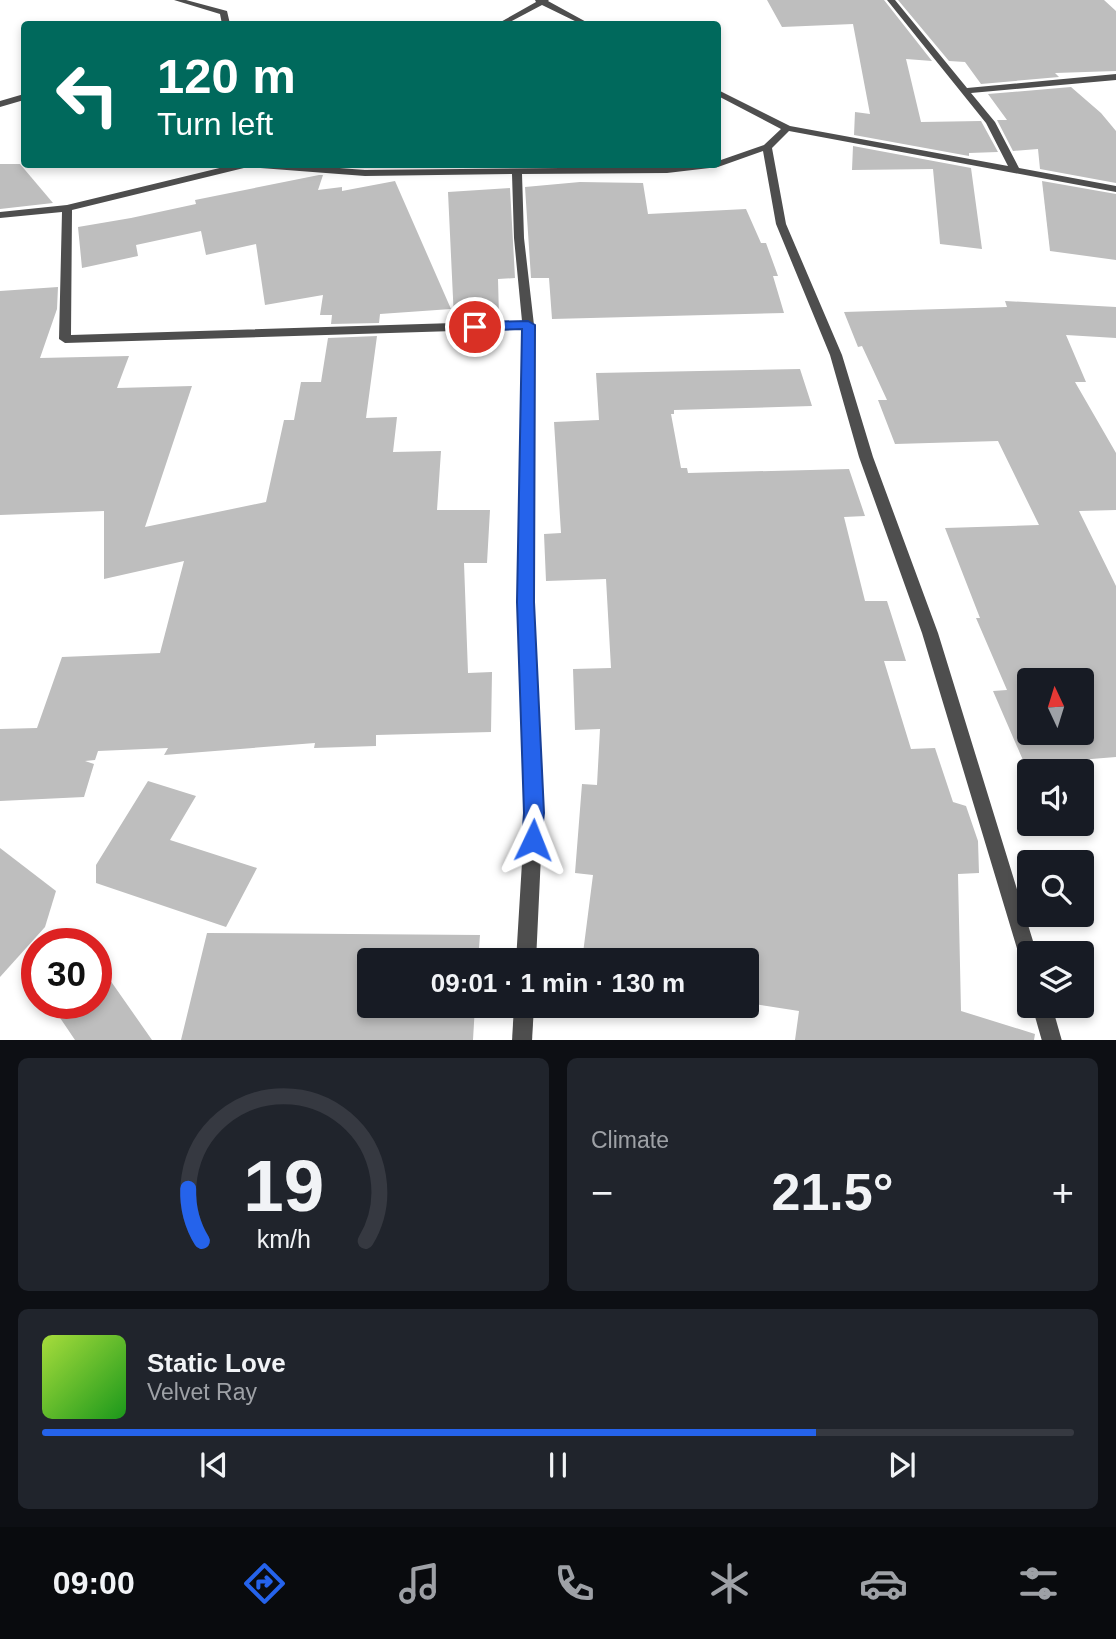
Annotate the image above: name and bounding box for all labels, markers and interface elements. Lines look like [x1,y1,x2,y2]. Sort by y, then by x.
icon: left [42,49,133,140]
text: 120 m [157,49,296,103]
text: Turn left [157,106,273,142]
pin [445,297,505,357]
icon: arrive [456,308,494,346]
north arrow [1017,668,1094,746]
map controls [1017,668,1094,1018]
button: sound [1017,759,1094,836]
position arrow [496,803,570,877]
button: search [1017,850,1094,927]
speed limit sign: 30 [21,928,112,1019]
button: layers [1017,941,1094,1018]
text: 09:01 · 1 min · 130 m [431,968,685,998]
text: Climate [591,1127,669,1153]
text: 19 [243,1145,324,1226]
text: 21.5° [771,1163,894,1221]
text: − [591,1172,613,1214]
text: + [1052,1172,1074,1214]
text: km/h [256,1224,311,1252]
text: Static Love [147,1348,286,1378]
text: Velvet Ray [147,1379,257,1405]
icon: previous [195,1446,233,1484]
icon: pause [539,1446,577,1484]
icon: next [883,1446,921,1484]
icon: directions [240,1559,289,1608]
icon: music [395,1559,444,1608]
icon: phone [550,1559,599,1608]
icon: climate [705,1559,754,1608]
icon: car [859,1559,908,1608]
icon: filters [1014,1559,1063,1608]
text: 09:00 [53,1565,135,1601]

